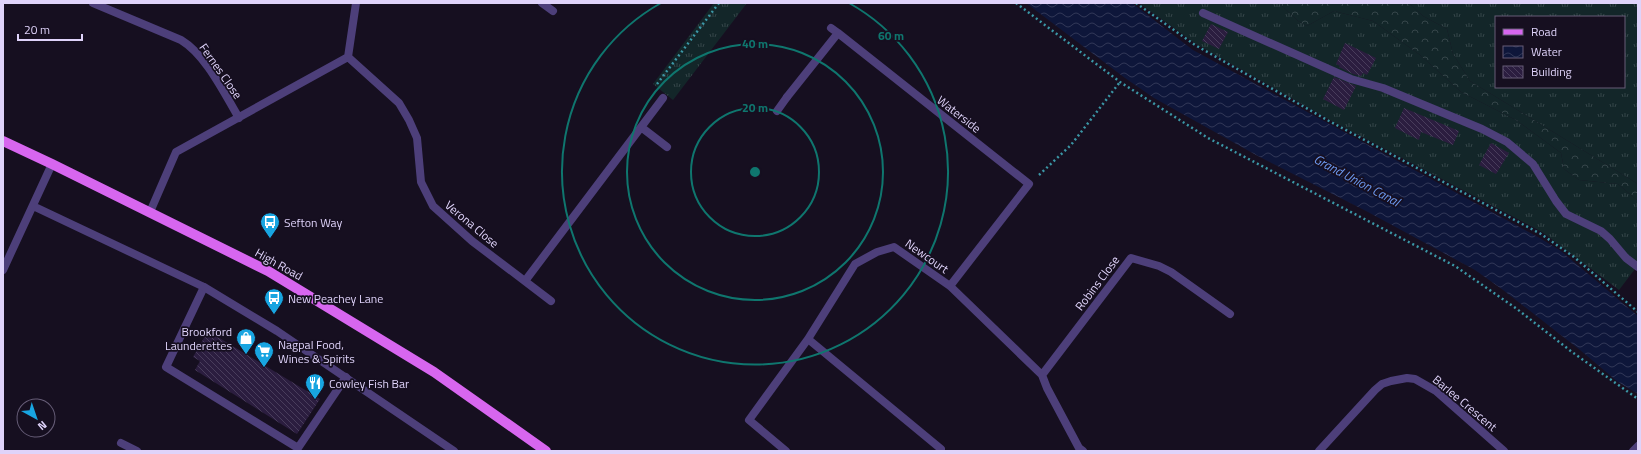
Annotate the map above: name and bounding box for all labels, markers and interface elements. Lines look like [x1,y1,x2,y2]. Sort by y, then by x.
scale bar [18,16,82,42]
legend [1495,16,1625,88]
text: 20 m [24,20,50,39]
text: Road [1531,22,1557,41]
text: 60 m [878,26,904,45]
text: 40 m [742,34,768,53]
street label: Fernes Close [195,39,247,103]
text: Water [1531,42,1562,61]
text: Building [1531,62,1572,81]
street label: Waterside [933,91,985,137]
text: 20 m [742,98,768,117]
water label: Grand Union Canal [1310,149,1406,212]
centre of rings [748,165,762,179]
street label: Verona Close [441,196,503,252]
bus stop icon: Sefton Way [259,211,281,239]
place label: Sefton Way [284,213,343,232]
street label: Newcourt [901,234,953,278]
street label: High Road [252,243,306,285]
street label: Robins Close [1070,252,1124,314]
bus stop icon: New Peachey Lane [263,287,285,315]
place label: New Peachey Lane [288,289,383,308]
place label: Brookford Launderettes [165,322,232,355]
shop icon: Brookford Launderettes [235,327,257,355]
place label: Nagpal Food, Wines & Spirits [278,335,355,368]
supermarket icon: Nagpal Food, Wines & Spirits [253,340,275,368]
street label: Barlee Crescent [1429,370,1502,436]
restaurant icon: Cowley Fish Bar [304,372,326,400]
place label: Cowley Fish Bar [329,374,409,393]
north arrow [16,398,56,438]
text: N [34,417,50,434]

